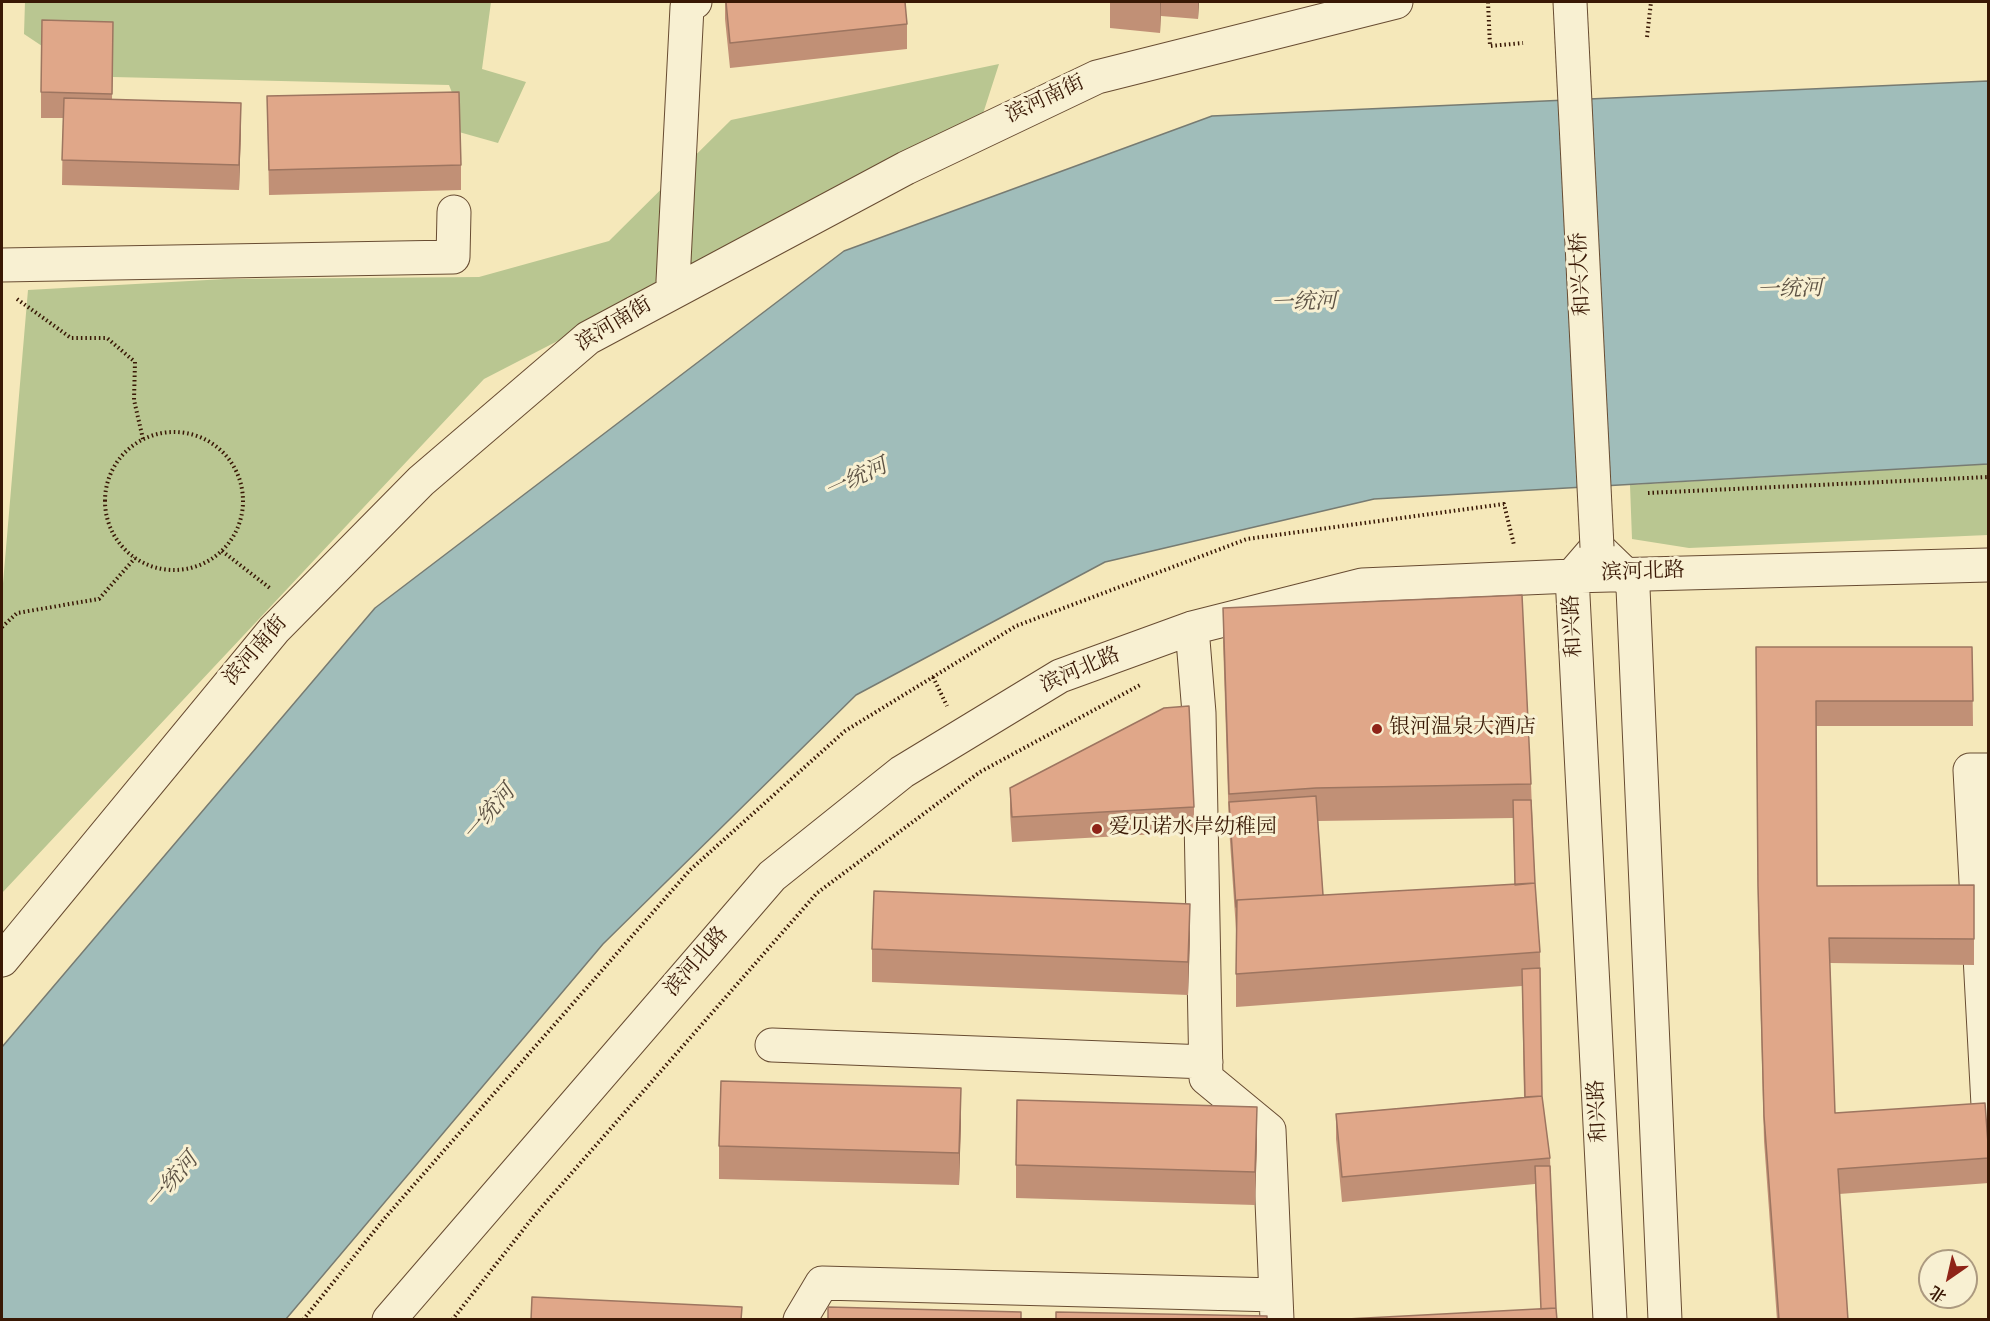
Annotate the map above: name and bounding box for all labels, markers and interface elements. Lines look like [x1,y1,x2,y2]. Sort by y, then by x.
street label: 滨河南街 [1003,72,1089,130]
street label: 和兴大桥 [1568,231,1598,317]
water label: 一统河 [1757,278,1823,306]
water label: 一统河 [1271,291,1337,319]
street label: 滨河南街 [573,294,657,358]
water label: 一统河 [822,455,892,507]
street label: 滨河北路 [1601,560,1685,588]
street label: 和兴路 [1561,594,1589,658]
street label: 滨河南街 [220,612,294,692]
street label: 滨河北路 [1037,644,1125,700]
place label: 银河温泉大酒店 [1389,716,1536,742]
marker: 银河温泉大酒店 [1370,722,1384,736]
water label: 一统河 [459,781,523,849]
place label: 爱贝诺水岸幼稚园 [1109,816,1277,842]
marker: 爱贝诺水岸幼稚园 [1090,822,1104,836]
street label: 滨河北路 [661,923,735,1003]
street label: 和兴路 [1586,1079,1614,1143]
water label: 一统河 [142,1149,206,1217]
north arrow [1918,1249,1978,1309]
text: 北 [1926,1279,1952,1307]

